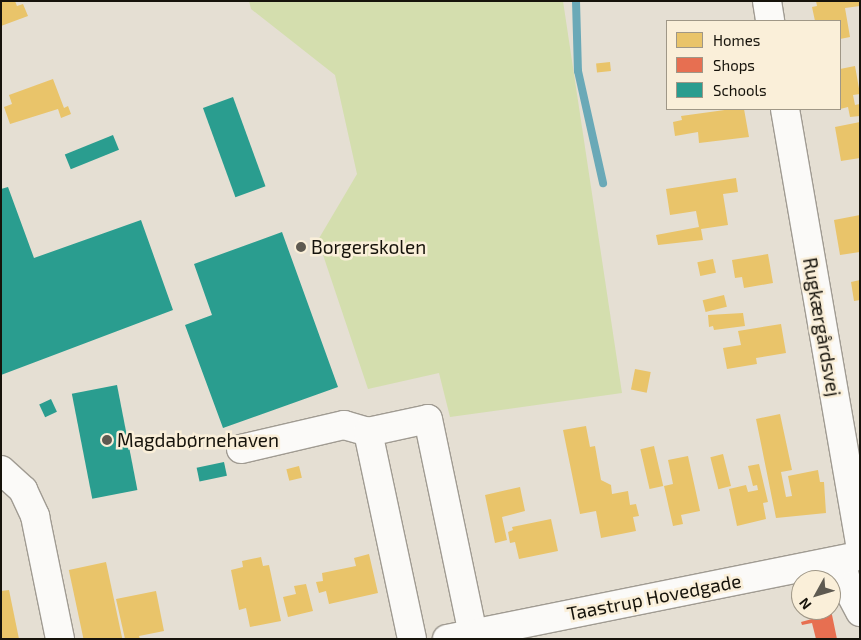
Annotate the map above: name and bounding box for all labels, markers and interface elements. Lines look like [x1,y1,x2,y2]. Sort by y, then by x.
legend [666,20,841,110]
text: Homes [713,31,760,49]
text: Shops [713,56,755,74]
text: Schools [713,81,767,99]
place label: Borgerskolen [311,236,426,258]
marker: Borgerskolen [295,241,307,253]
street label: Rugkærgårdsvej [799,256,845,398]
place label: Magdabørnehaven [117,429,279,451]
marker: Magdabørnehaven [101,434,113,446]
street label: Taastrup Hovedgade [565,569,743,625]
north arrow [791,570,841,620]
text: N [795,595,815,613]

